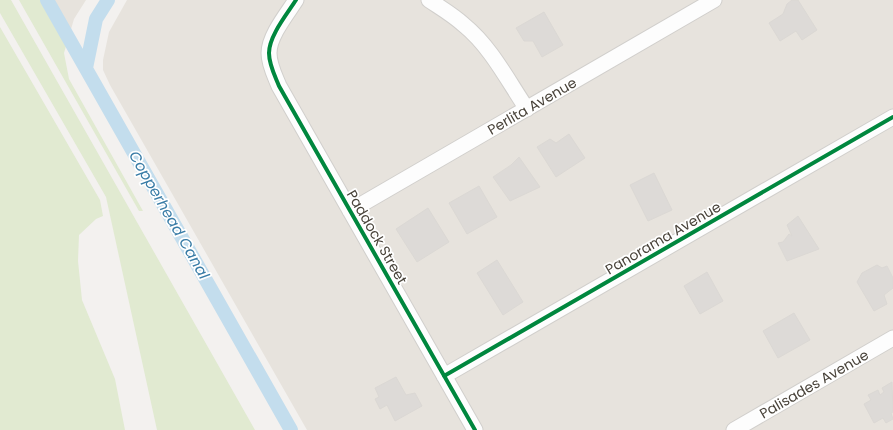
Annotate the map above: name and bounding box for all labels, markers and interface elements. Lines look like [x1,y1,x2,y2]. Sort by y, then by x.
street label: Perlita Avenue [484,72,580,140]
water label: Copperhead Canal [124,147,215,283]
street label: Paddock Street [342,186,412,288]
street label: Panorama Avenue [602,197,725,279]
street label: Palisades Avenue [756,344,873,423]

